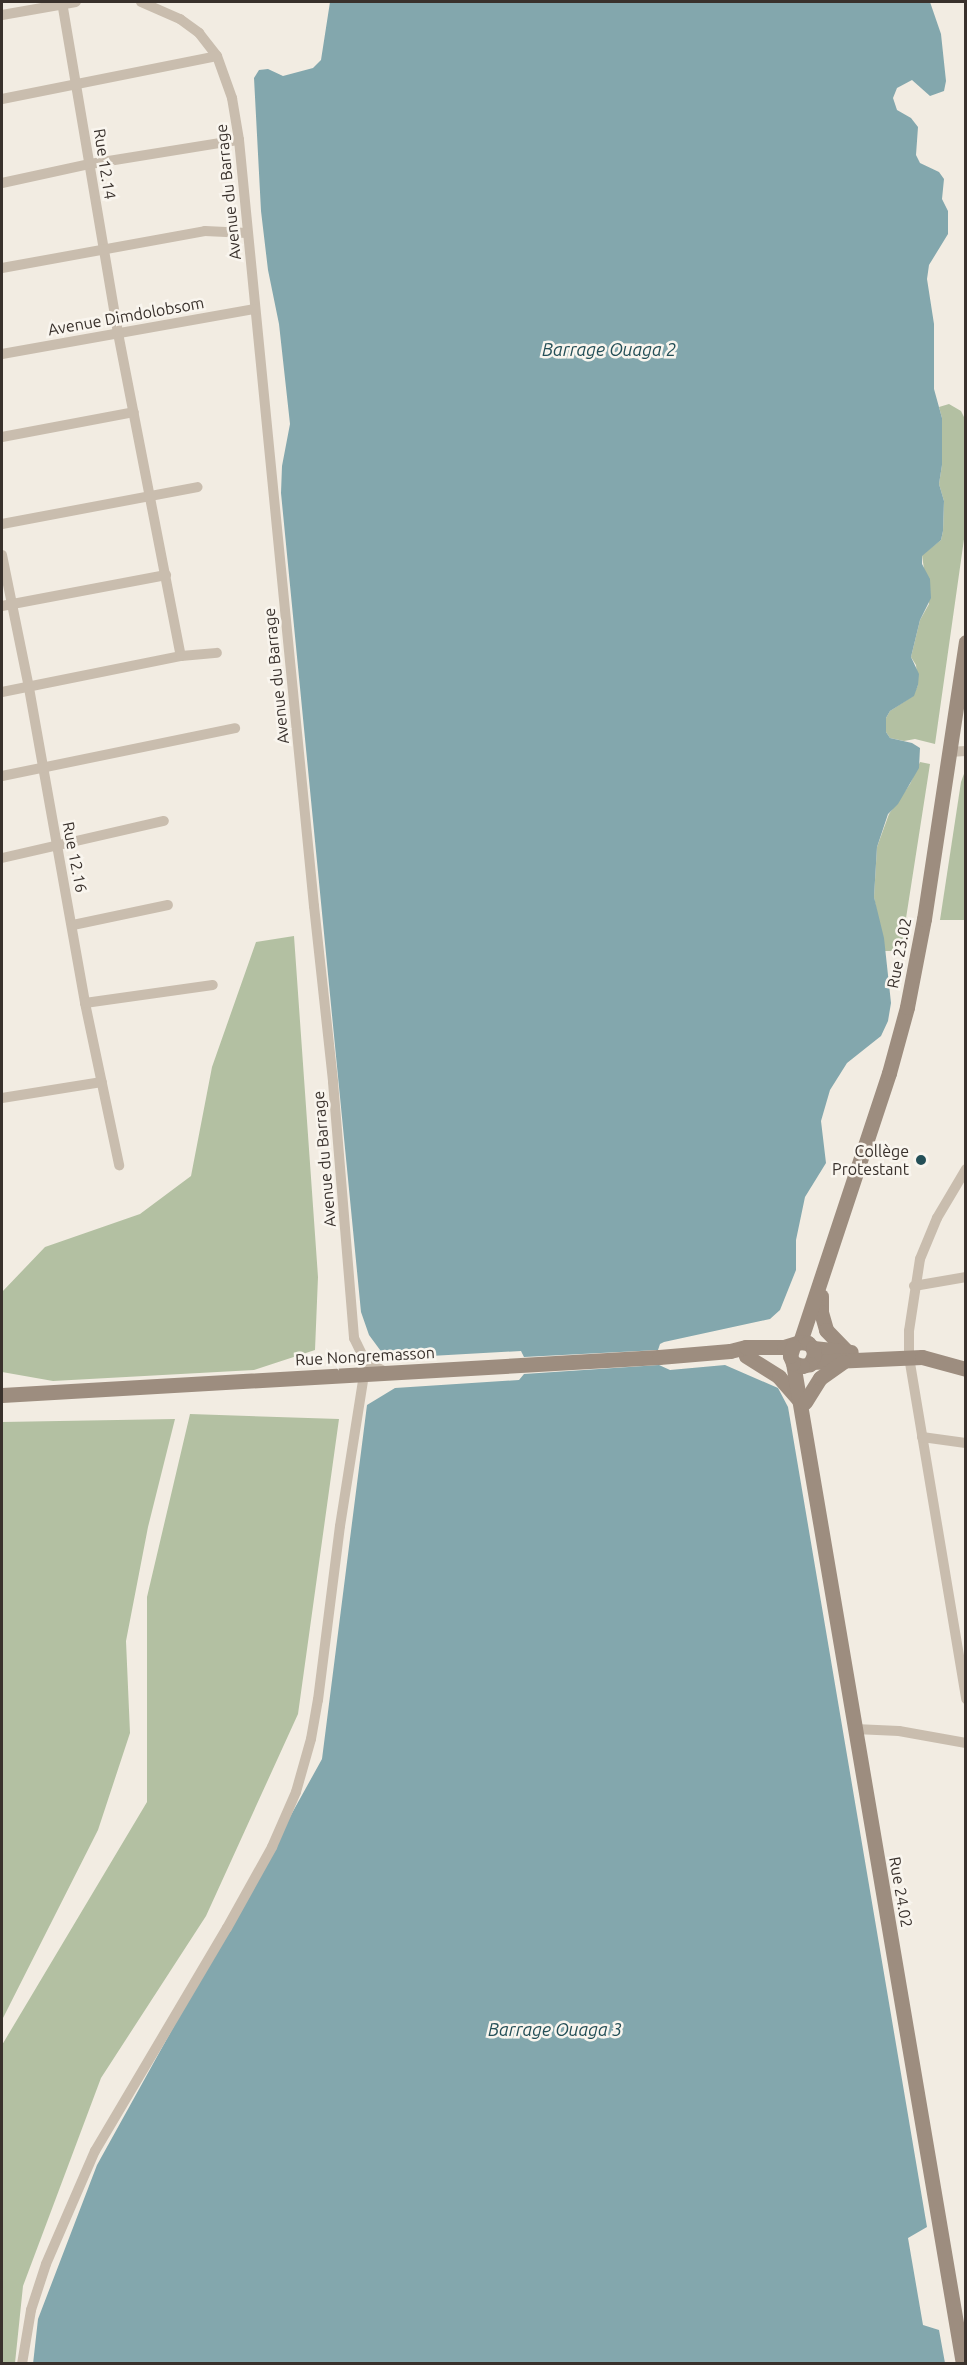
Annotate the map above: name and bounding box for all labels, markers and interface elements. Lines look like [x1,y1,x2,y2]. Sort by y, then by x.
street label: Avenue du Barrage [211,123,245,261]
street label: Rue 12.14 [90,127,120,201]
street label: Avenue Dimdolobsom [46,293,206,339]
water label: Barrage Ouaga 2 [542,338,676,360]
street label: Avenue du Barrage [259,607,293,745]
street label: Rue 12.16 [59,820,91,894]
street label: Rue 23.02 [883,916,915,990]
street label: Avenue du Barrage [308,1090,340,1228]
place label: Collège Protestant [832,1141,909,1179]
marker: Collège Protestant [914,1153,928,1167]
street label: Rue Nongremasson [295,1343,435,1369]
street label: Rue 24.02 [885,1855,917,1929]
water label: Barrage Ouaga 3 [488,2018,622,2040]

